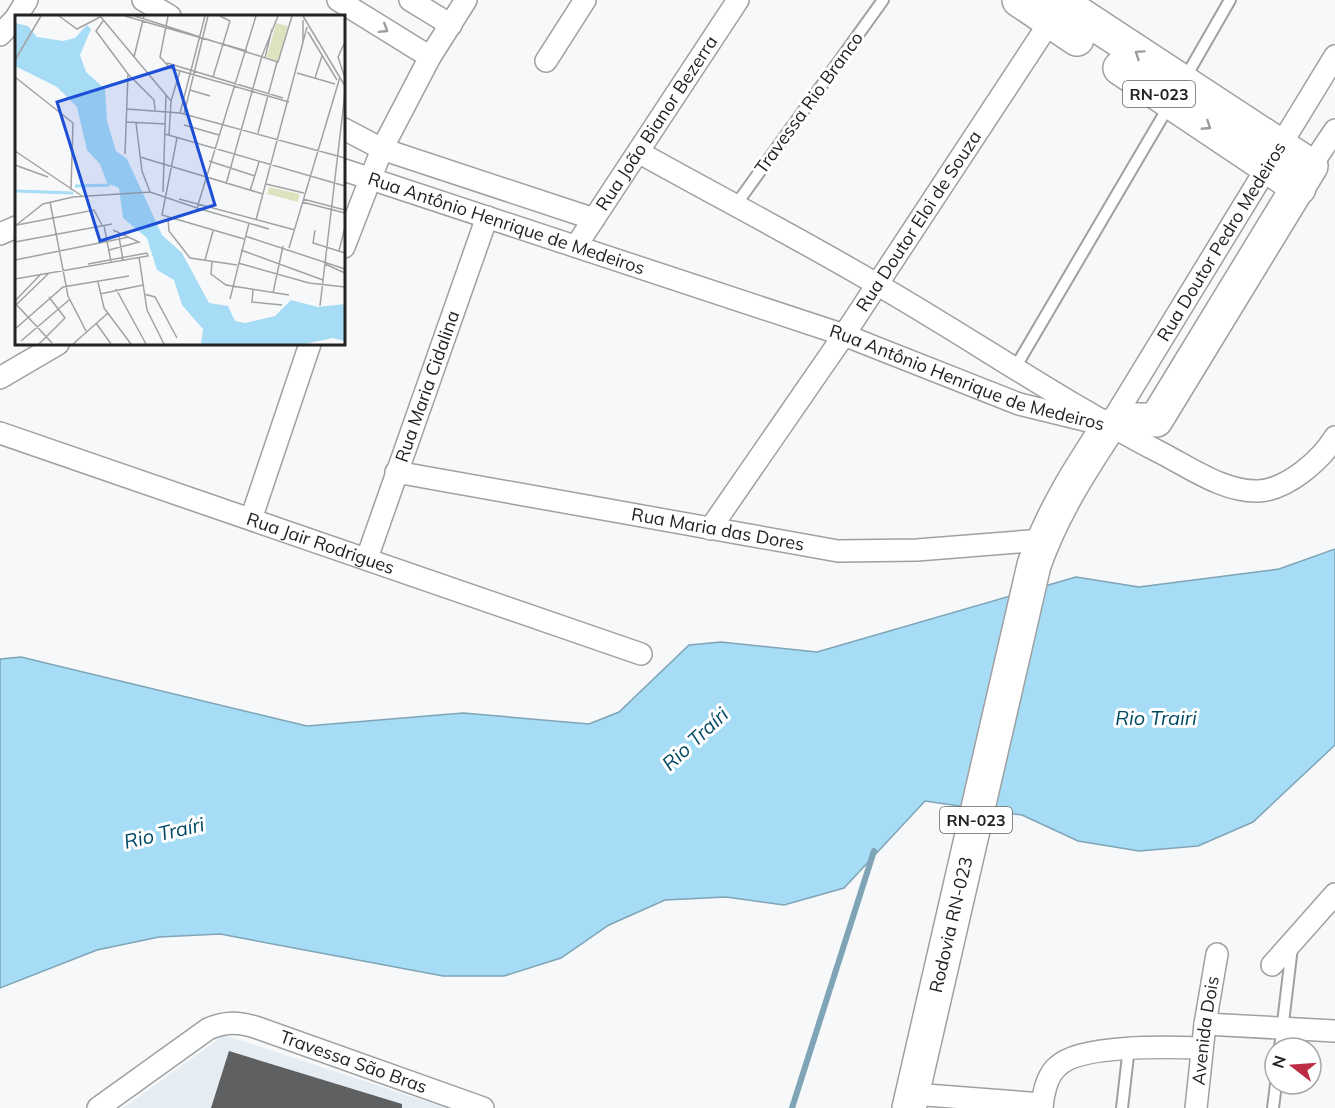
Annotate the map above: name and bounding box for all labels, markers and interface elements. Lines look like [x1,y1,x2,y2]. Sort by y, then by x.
inset map [15,15,345,345]
one-way arrow [378,21,388,33]
street label: Travessa Rio Branco [749,27,868,178]
street label: Rua João Bianor Bezerra [591,31,722,215]
one-way arrow [1135,50,1146,61]
road number: RN-023 [1123,81,1195,107]
one-way arrow [1201,119,1211,131]
street label: Rua Doutor Eloi de Souza [851,126,986,316]
street label: Rua Doutor Pedro Medeiros [1152,137,1291,345]
street label: Rua Antônio Henrique de Medeiros [365,167,648,280]
street label: Rua Maria Cidalina [390,307,464,465]
street label: Rua Antônio Henrique de Medeiros [827,319,1107,435]
street label: Rua Maria das Dores [630,502,806,556]
street label: Rua Jair Rodrigues [244,507,398,579]
water label: Rio Traíri [656,701,733,776]
water label: Rio Trairi [1115,705,1197,730]
road number: RN-023 [940,807,1012,833]
water label: Rio Traíri [121,811,207,854]
street label: Rodovia RN-023 [924,854,977,995]
street label: Avenida Dois [1187,974,1224,1086]
street label: Travessa São Bras [277,1025,430,1098]
north arrow [1263,1036,1323,1096]
text: N [1267,1053,1290,1070]

